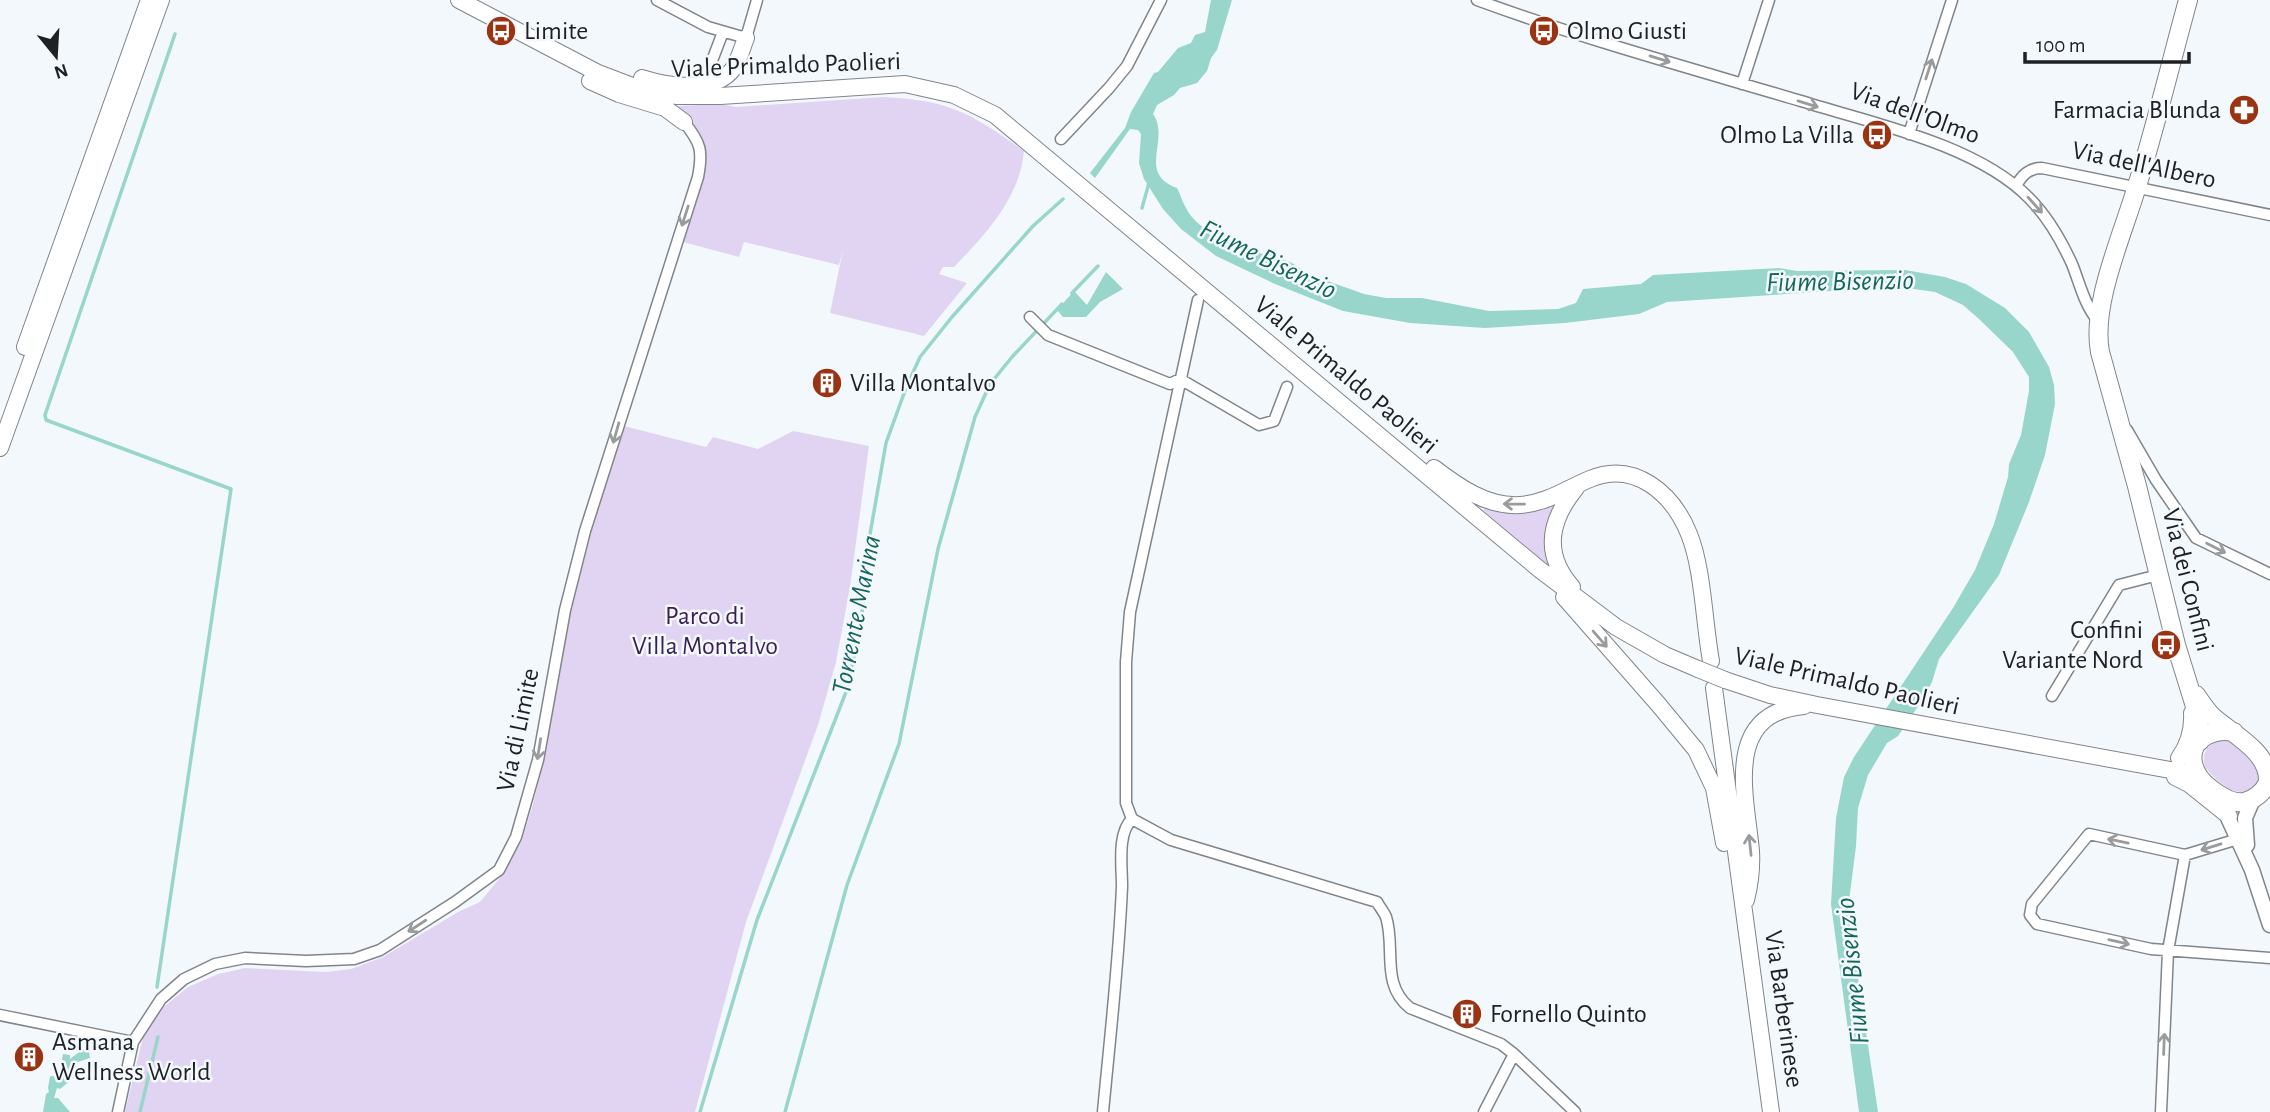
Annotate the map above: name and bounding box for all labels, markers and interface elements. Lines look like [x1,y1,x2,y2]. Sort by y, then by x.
bus stop icon: Limite [484,14,518,48]
bus stop icon: Olmo Giusti [1527,14,1561,48]
place label: Limite [524,18,588,44]
place label: Olmo Giusti [1567,18,1687,44]
north arrow [21,21,91,91]
scale bar [2025,21,2190,65]
text: 100 m [2036,35,2086,56]
street label: Viale Primaldo Paolieri [670,48,902,82]
one-way arrow [1648,53,1670,66]
one-way arrow [1924,58,1937,80]
text: N [52,60,70,82]
street label: Via dell'Olmo [1847,78,1983,148]
pharmacy icon: Farmacia Blunda [2227,93,2261,127]
place label: Farmacia Blunda [2053,97,2221,123]
one-way arrow [1796,98,1818,111]
bus stop icon: Olmo La Villa [1860,118,1894,152]
place label: Olmo La Villa [1720,122,1854,148]
street label: Via dell'Albero [2070,137,2218,193]
one-way arrow [2027,196,2043,214]
one-way arrow [678,205,690,227]
water label: Fiume Bisenzio [1195,215,1341,305]
water label: Fiume Bisenzio [1766,267,1914,297]
street label: Viale Primaldo Paolieri [1249,291,1443,459]
building icon: Villa Montalvo [810,366,844,400]
place label: Villa Montalvo [850,370,996,396]
one-way arrow [609,422,622,444]
one-way arrow [1503,497,1526,511]
street label: Via dei Confini [2158,506,2218,654]
water label: Torrente Marina [828,533,886,697]
one-way arrow [2205,542,2226,556]
park label: Parco di Villa Montalvo [632,603,778,659]
place label: Confini Variante Nord [2002,617,2143,673]
bus stop icon: Confini Variante Nord [2149,628,2183,662]
one-way arrow [1592,630,1608,648]
street label: Viale Primaldo Paolieri [1732,642,1962,720]
street label: Via di Limite [492,666,544,794]
one-way arrow [533,737,546,760]
one-way arrow [2107,833,2130,847]
one-way arrow [1743,834,1756,857]
one-way arrow [2201,841,2223,854]
water label: Fiume Bisenzio [1831,896,1875,1046]
one-way arrow [408,920,428,934]
street label: Via Barberinese [1760,929,1808,1089]
one-way arrow [2107,936,2130,950]
building icon: Fornello Quinto [1450,997,1484,1031]
place label: Fornello Quinto [1490,1001,1647,1027]
place label: Asmana Wellness World [52,1029,211,1085]
one-way arrow [2157,1033,2170,1056]
building icon: Asmana Wellness World [12,1040,46,1074]

